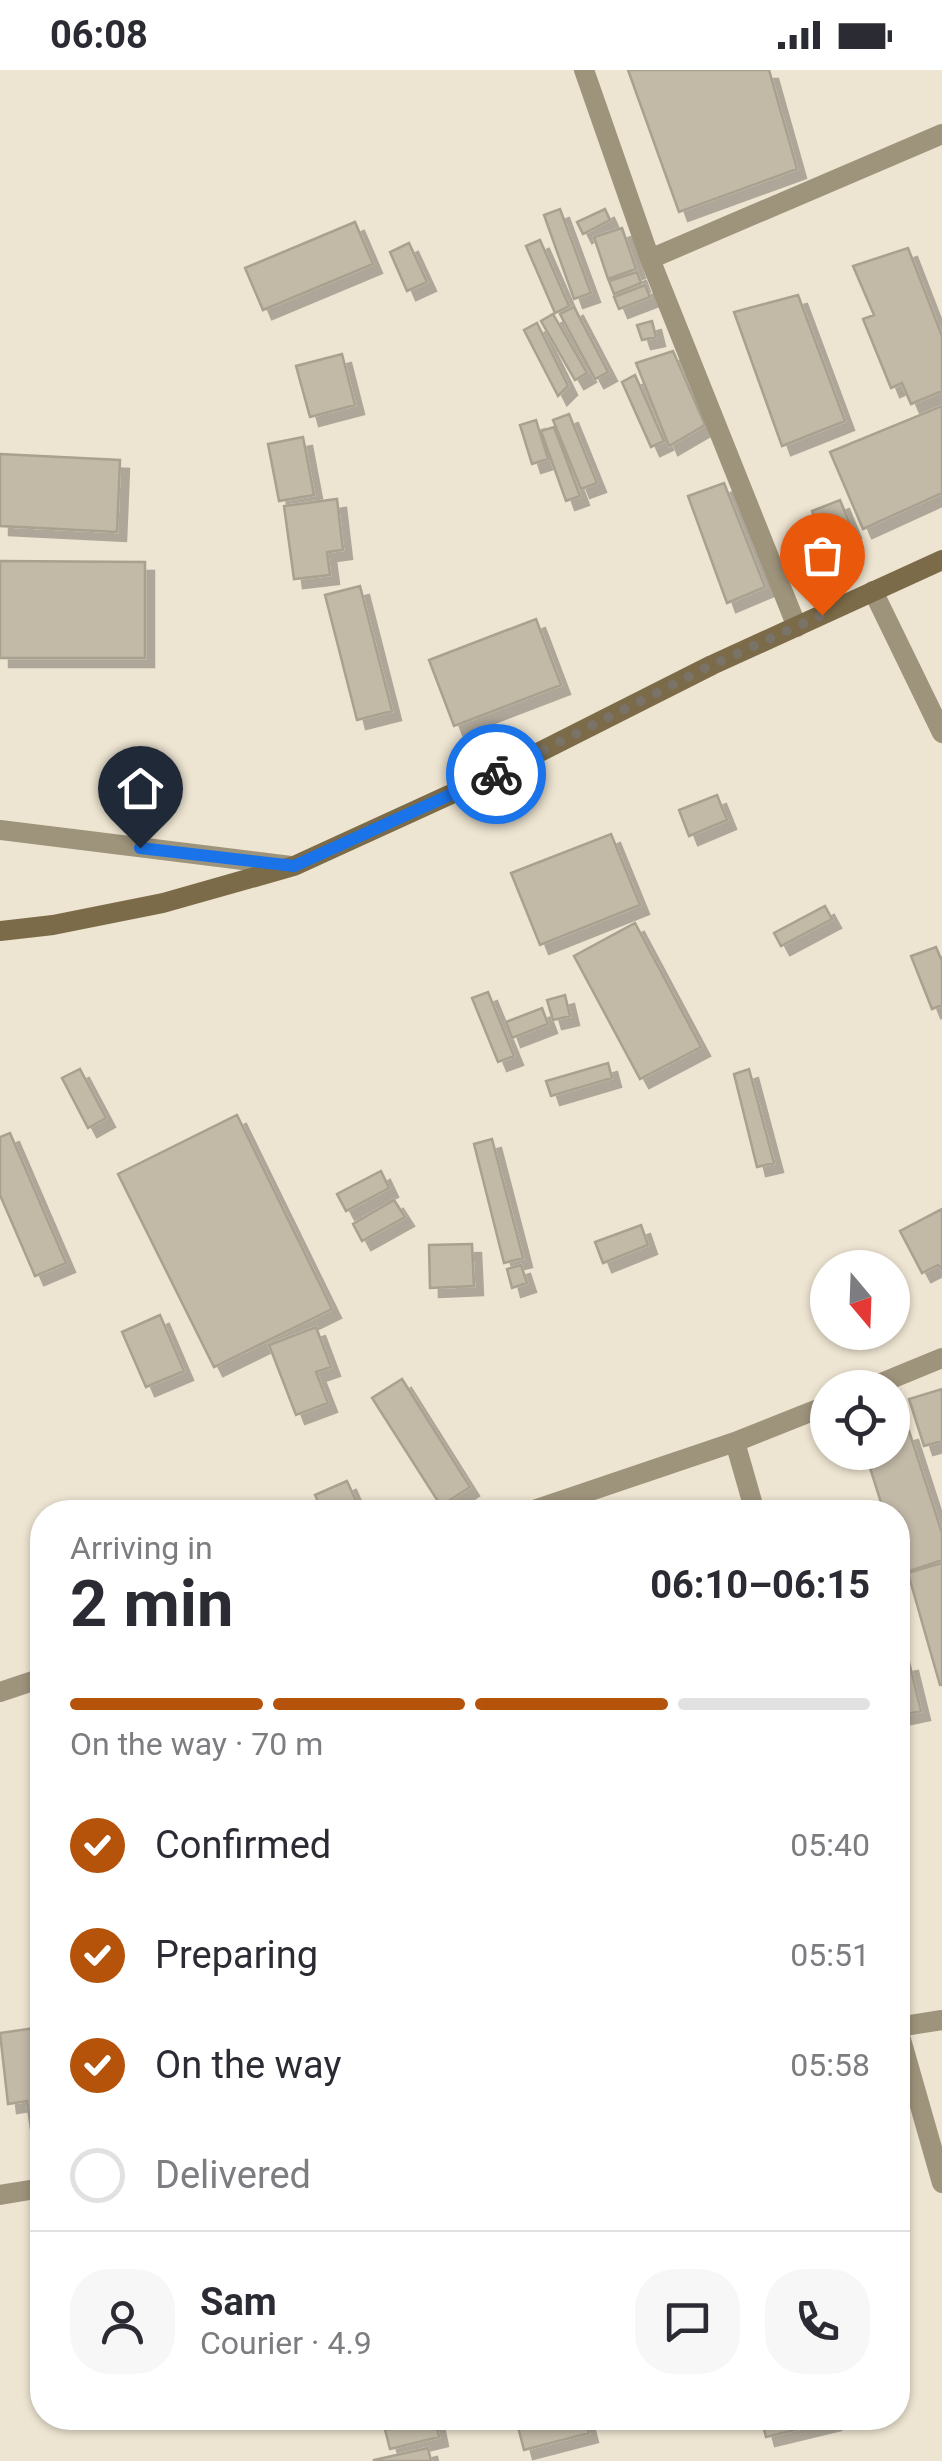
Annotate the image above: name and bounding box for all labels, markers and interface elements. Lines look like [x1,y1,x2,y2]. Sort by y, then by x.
text: 06:08 [50,13,148,57]
pin [780,513,865,616]
icon: bag [795,528,850,583]
courier [446,724,546,824]
pin [98,746,183,849]
icon: bike [469,747,524,802]
icon: home [113,761,168,816]
north arrow [810,1250,910,1350]
map controls [810,1250,910,1470]
button: locate [810,1370,910,1470]
text: Arriving in [70,1529,213,1567]
text: 06:10–06:15 [650,1563,870,1607]
text: 2 min [70,1566,233,1642]
text: On the way · 70 m [70,1725,323,1763]
icon: check [70,1818,125,1873]
text: Confirmed [155,1823,331,1867]
text: 05:40 [790,1826,870,1864]
icon: check [70,1928,125,1983]
text: Preparing [155,1933,318,1977]
text: 05:51 [790,1936,870,1974]
icon: check [70,2038,125,2093]
text: On the way [155,2043,341,2087]
text: 05:58 [790,2046,870,2084]
text: Delivered [155,2153,311,2197]
button: person [70,2269,175,2374]
button: chat [635,2269,740,2374]
button: phone [765,2269,870,2374]
text: Sam [200,2280,277,2324]
text: Courier · 4.9 [200,2324,372,2362]

